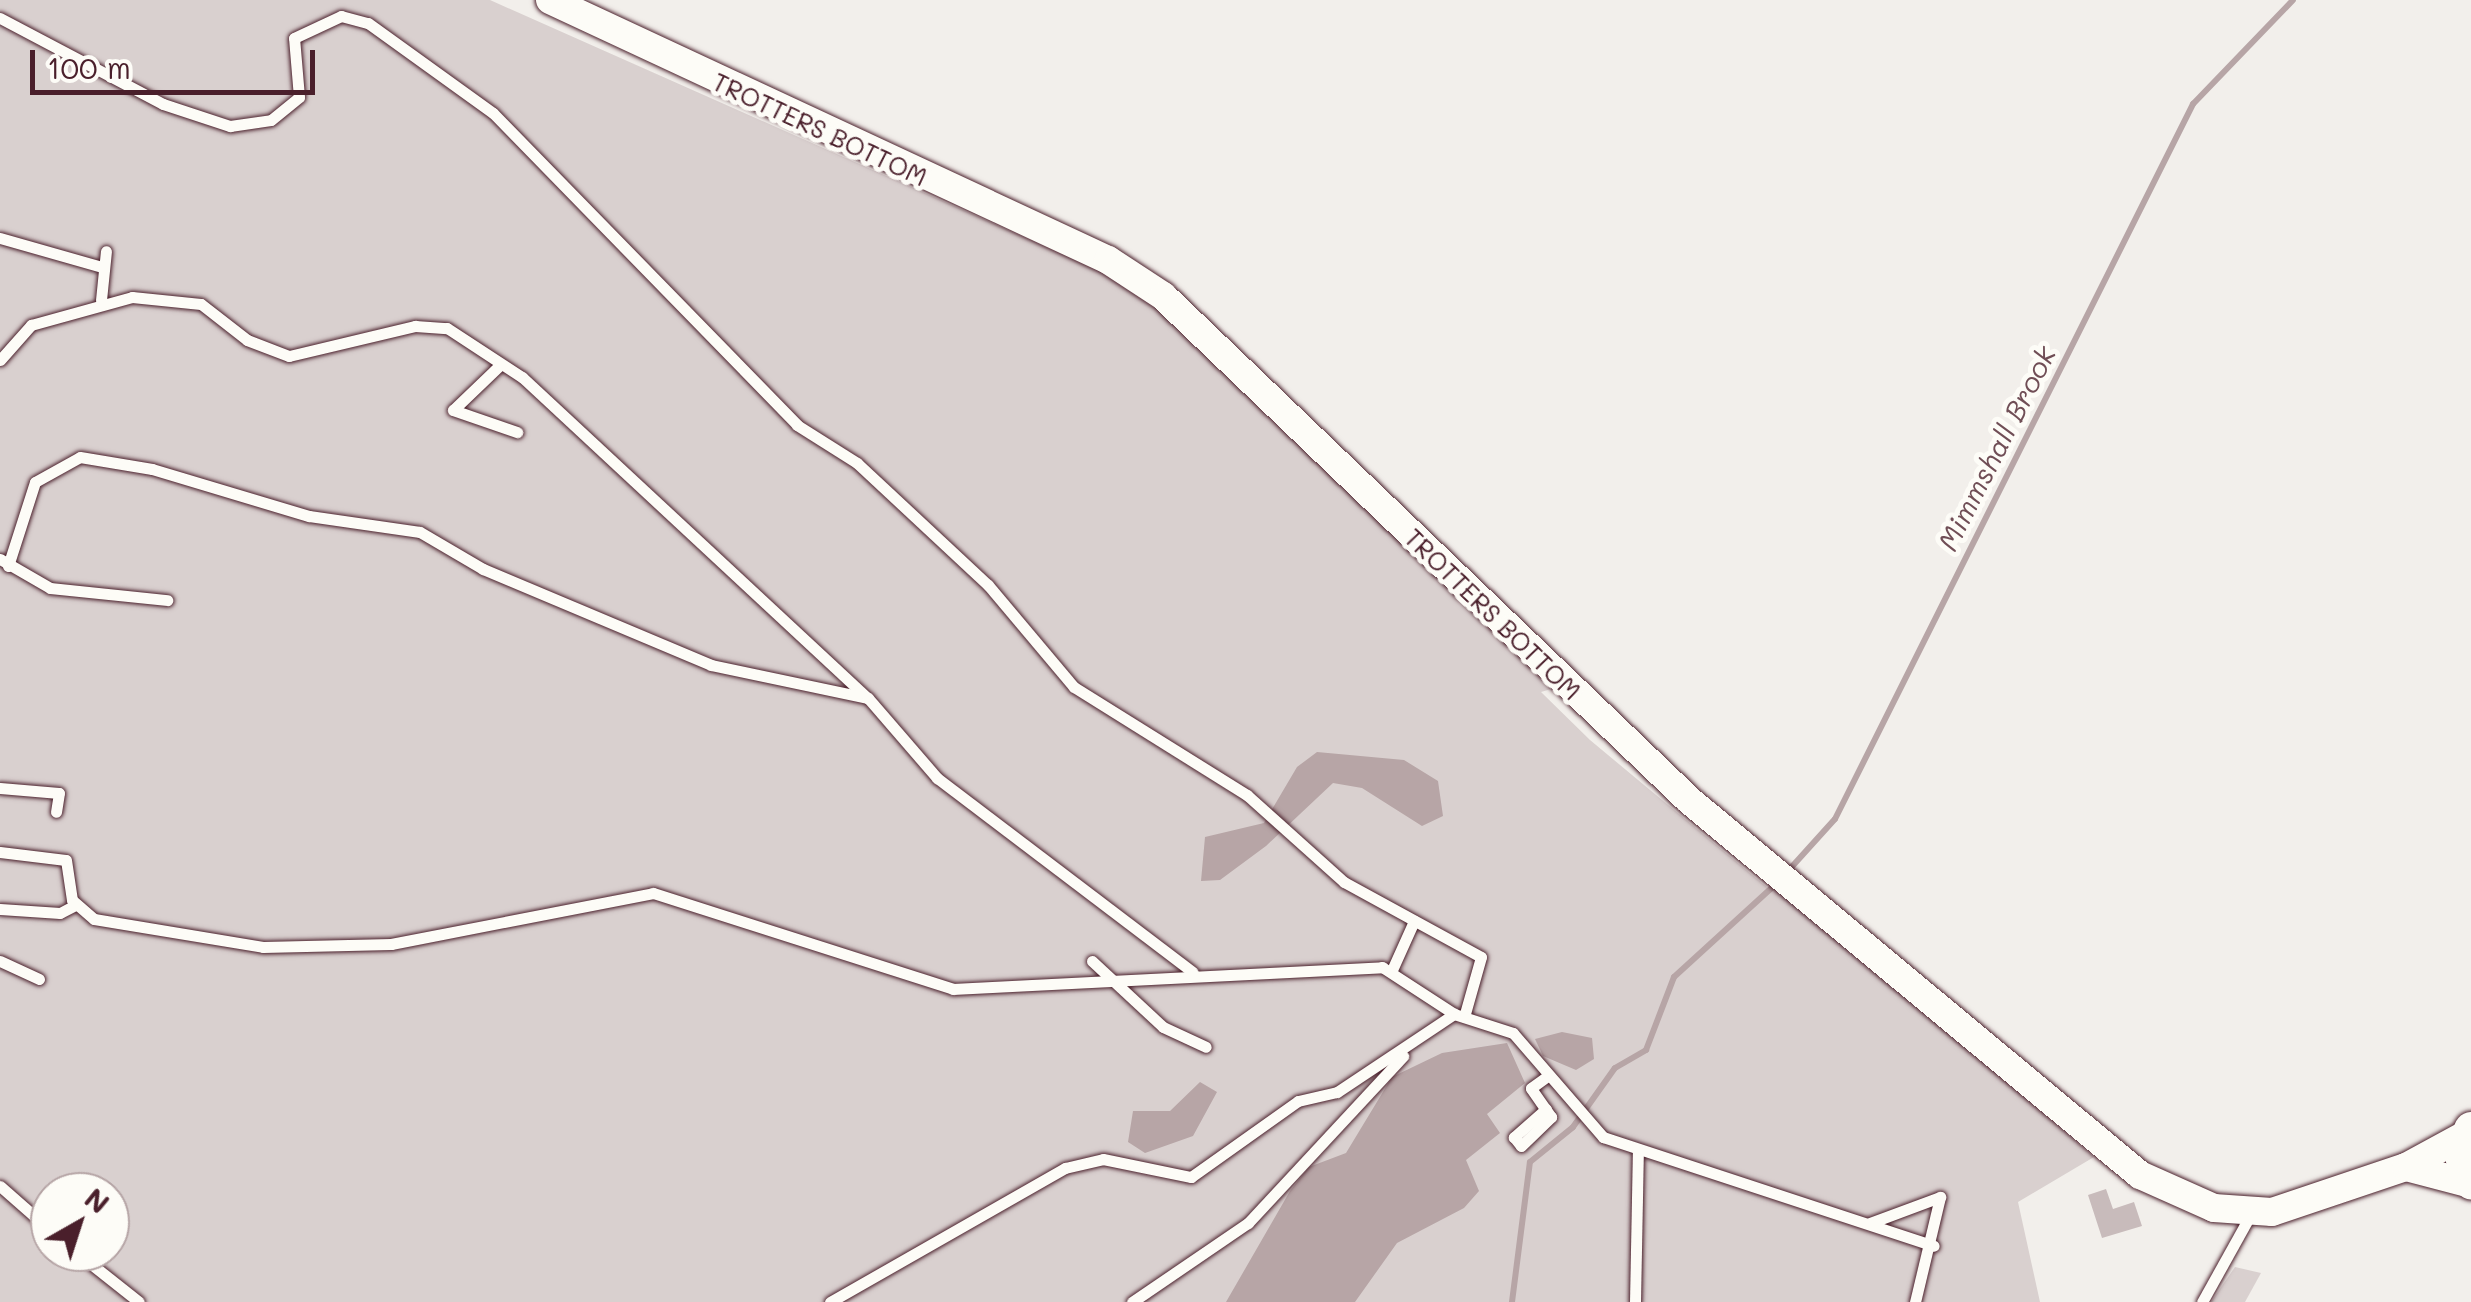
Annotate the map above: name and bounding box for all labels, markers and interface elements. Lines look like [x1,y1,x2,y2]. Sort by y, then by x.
scale bar [35,30,320,92]
text: 100 m [47,47,131,87]
street label: TROTTERS BOTTOM [708,66,932,192]
water label: Mimmshall Brook [1930,340,2062,556]
street label: TROTTERS BOTTOM [1399,522,1587,706]
north arrow [30,1172,130,1272]
text: N [78,1180,117,1221]

